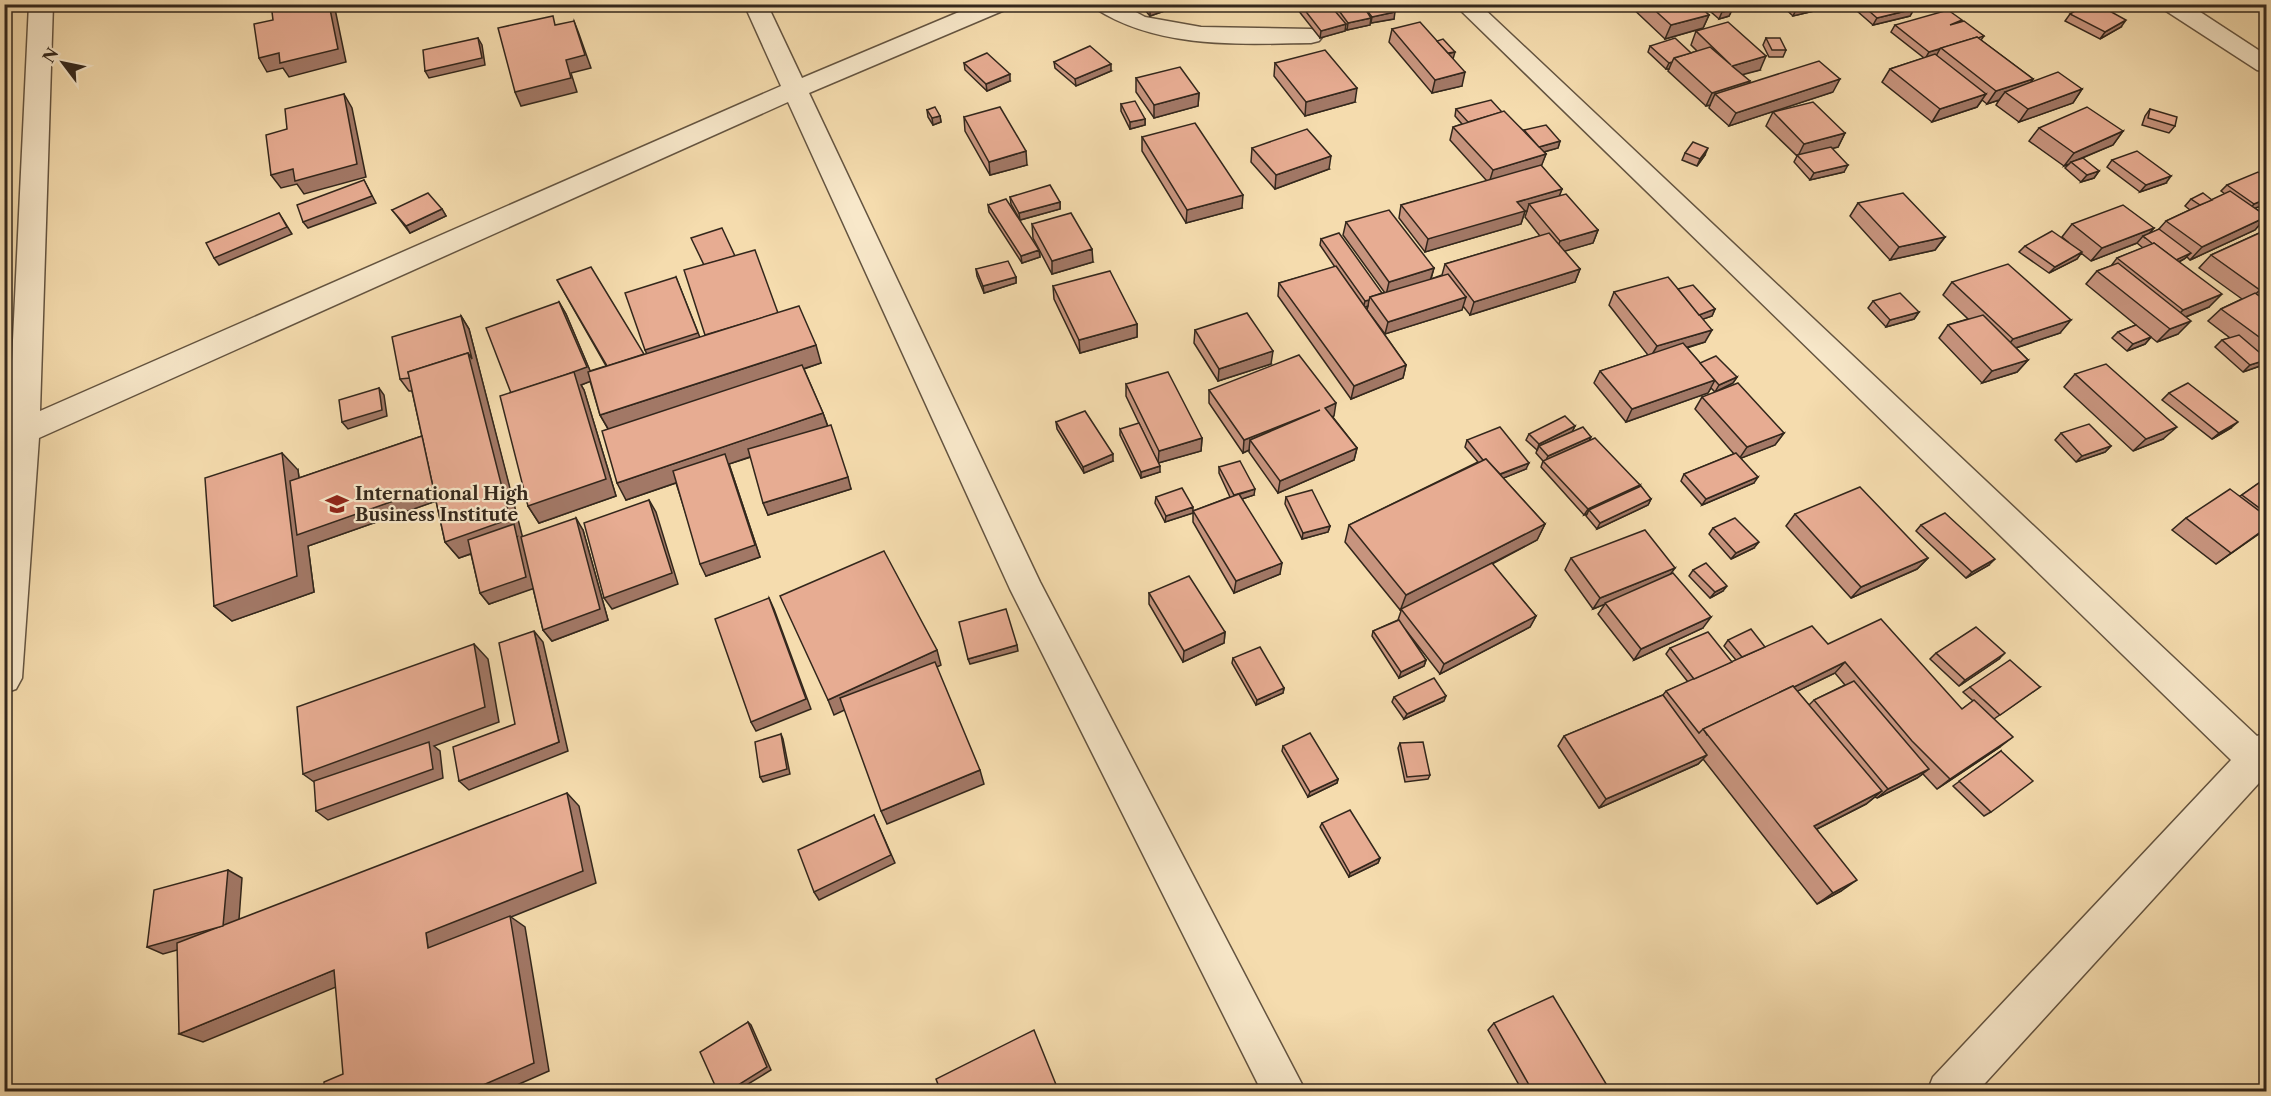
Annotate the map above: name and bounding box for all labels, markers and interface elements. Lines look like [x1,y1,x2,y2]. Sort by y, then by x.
north arrow [33,33,93,93]
text: N [38,44,62,66]
place label: International High Business Institute [355,483,529,526]
school or university icon: International High Business Institute [324,491,350,517]

